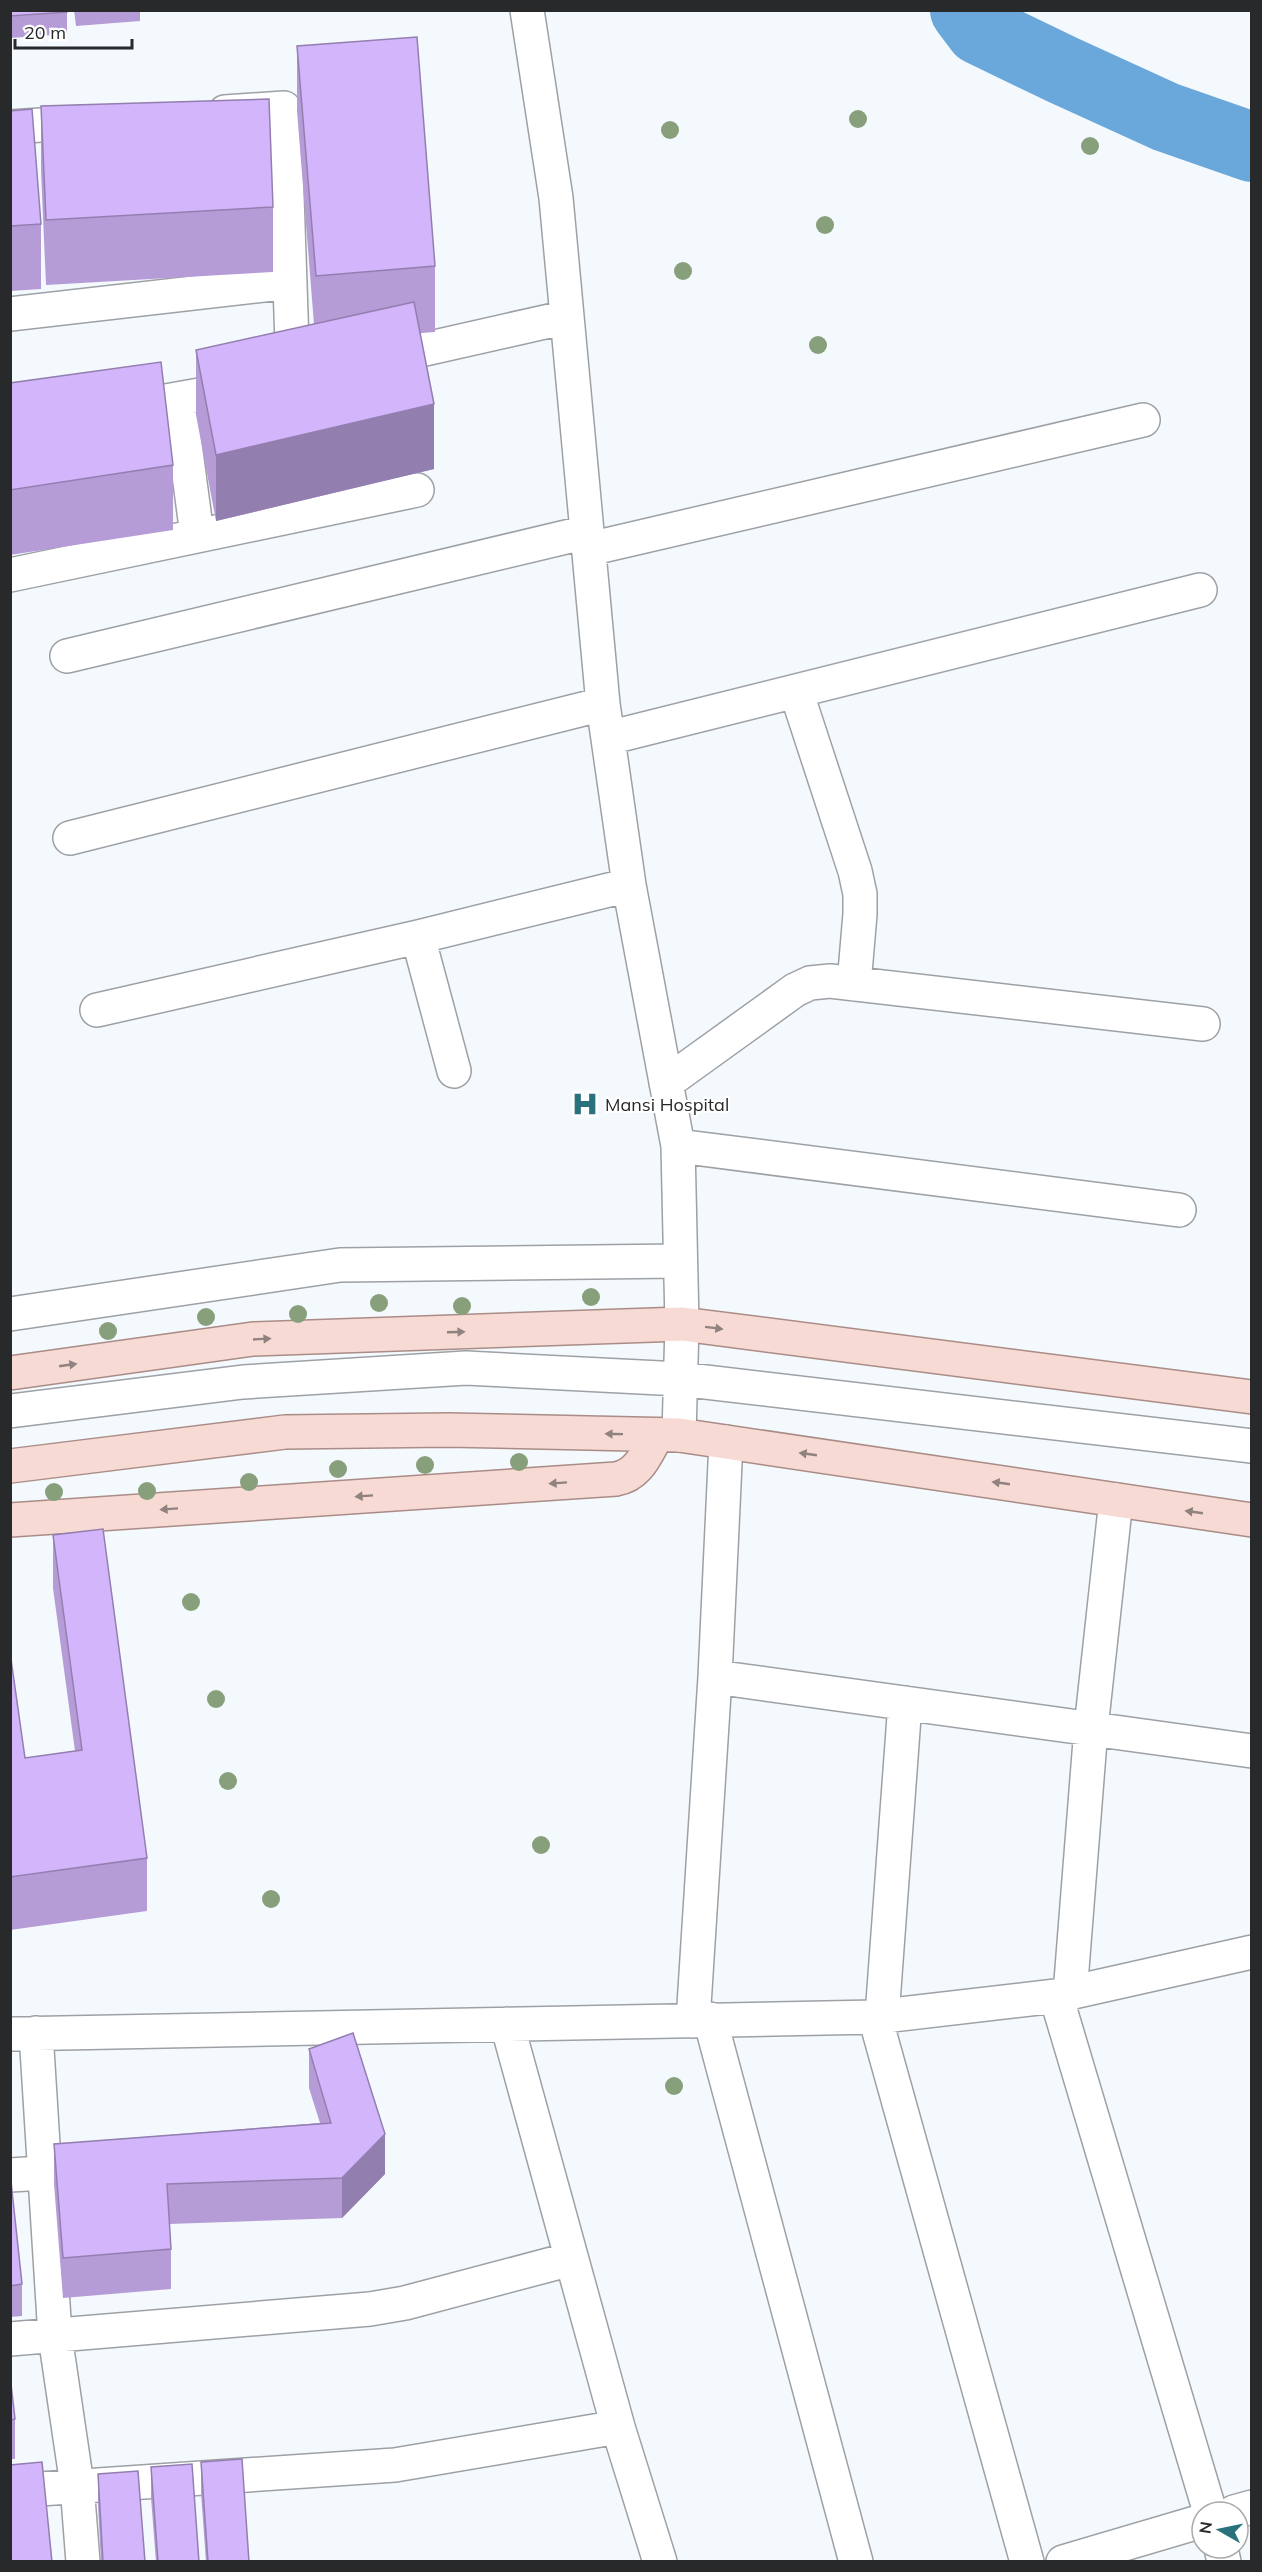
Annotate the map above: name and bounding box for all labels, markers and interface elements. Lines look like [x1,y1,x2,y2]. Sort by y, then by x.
scale bar [15,12,132,50]
text: 20 m [24,21,66,44]
hospital icon: Mansi Hospital [570,1089,600,1119]
place label: Mansi Hospital [605,1093,729,1116]
one-way arrow [705,1323,724,1333]
one-way arrow [447,1327,466,1336]
one-way arrow [252,1334,271,1343]
one-way arrow [59,1361,78,1370]
one-way arrow [605,1429,624,1439]
one-way arrow [798,1450,817,1459]
one-way arrow [991,1478,1010,1487]
one-way arrow [549,1479,568,1488]
one-way arrow [354,1491,373,1501]
one-way arrow [160,1504,179,1514]
one-way arrow [1184,1507,1203,1516]
north arrow [1190,2500,1250,2560]
text: N [1194,2520,1216,2535]

